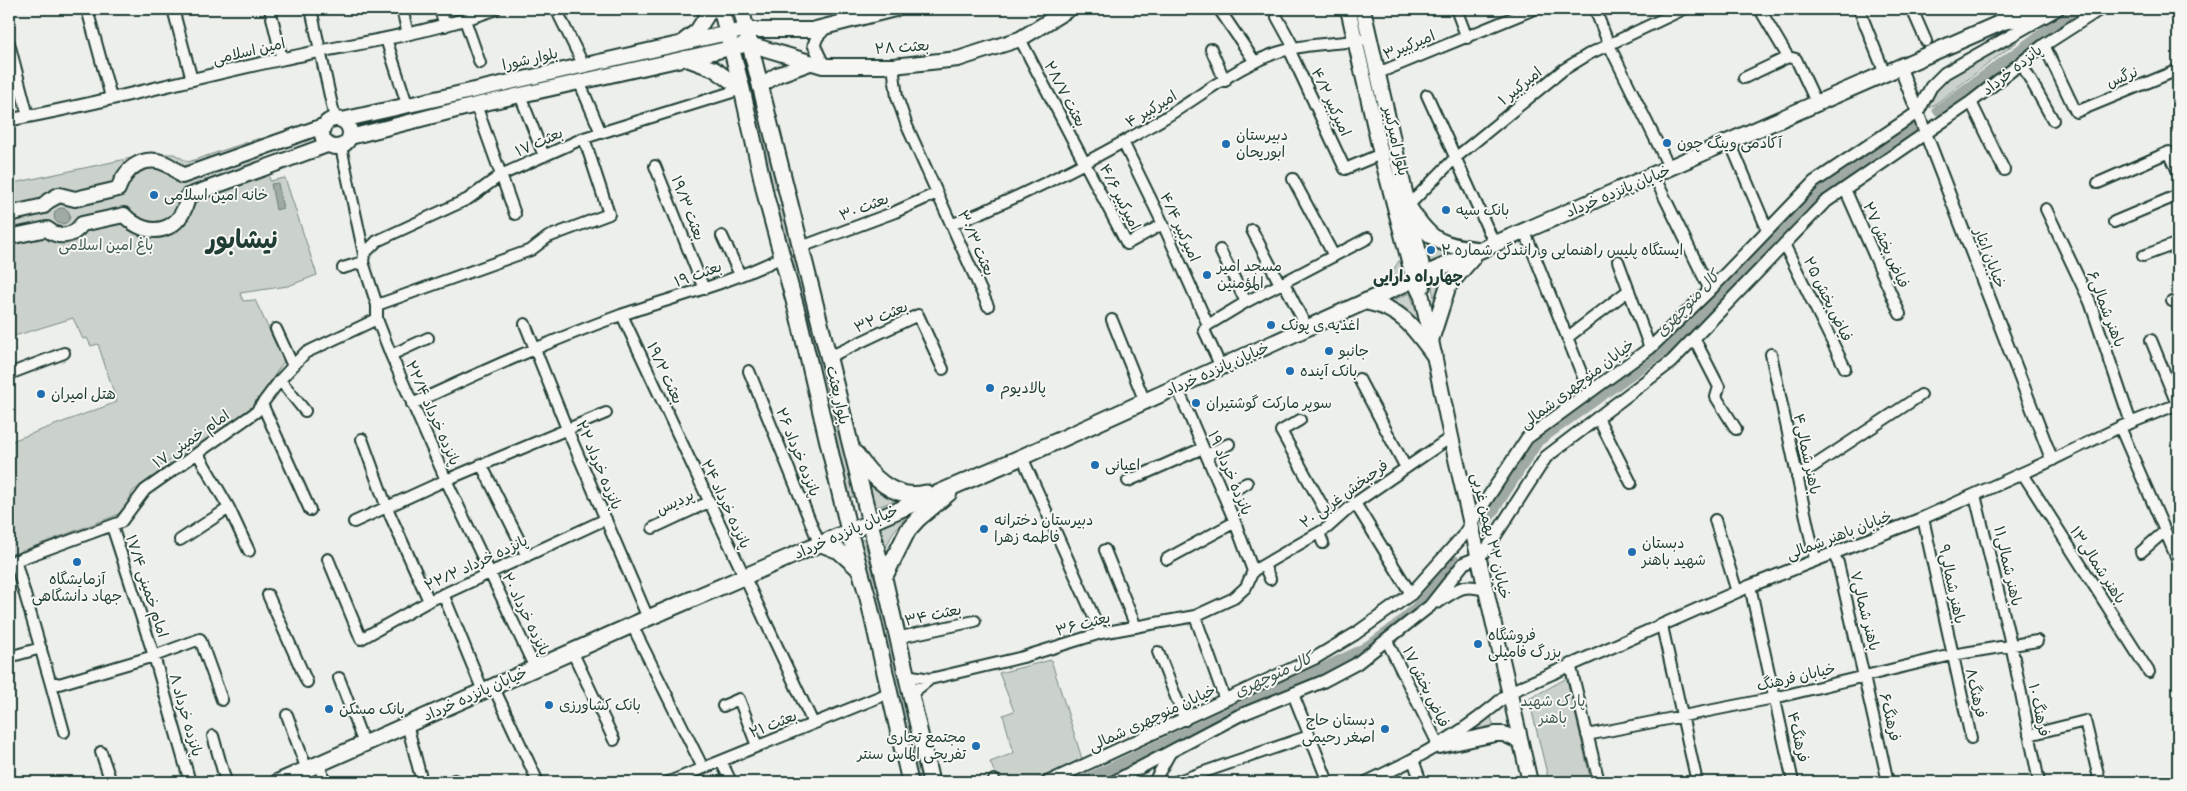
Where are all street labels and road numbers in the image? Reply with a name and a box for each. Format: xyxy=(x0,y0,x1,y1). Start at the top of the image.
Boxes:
street label: امیرکبیر۳ xyxy=(1380,26,1438,64)
street label: امین اسلامی xyxy=(211,34,287,69)
street label: بعثت ۲۸ xyxy=(874,36,930,58)
street label: پانزده خرداد xyxy=(1978,41,2046,100)
street label: بلوار شورا xyxy=(500,44,560,74)
street label: بعثت ۲۸/۷ xyxy=(1040,58,1090,130)
street label: امیرکبیر ۱ xyxy=(1495,63,1545,109)
street label: نرگس xyxy=(2104,63,2140,91)
street label: امیرکبیر ۴/۲ xyxy=(1307,65,1355,139)
street label: امیرکبیر ۴ xyxy=(1122,87,1180,131)
street label: بلوار امیرکبیر xyxy=(1379,103,1413,178)
street label: بعثت ۱۷ xyxy=(512,124,566,160)
street label: امیرکبیر ۴/۶ xyxy=(1096,161,1144,233)
street label: خیابان پانزده خرداد xyxy=(1563,161,1674,222)
street label: بعثت ۱۹/۳ xyxy=(667,173,709,243)
street label: بعثت ۳۰ xyxy=(837,189,891,225)
street label: امیرکبیر ۴/۴ xyxy=(1156,190,1204,264)
street label: فیاض بخش ۲۷ xyxy=(1859,199,1913,291)
street label: بعثت ۳۰/۳ xyxy=(954,207,998,279)
street label: خیابان ایثار xyxy=(1970,225,2010,291)
street label: فیاض بخش ۲۵ xyxy=(1800,254,1856,344)
street label: بعثت ۱۹ xyxy=(672,257,724,291)
street label: باهنر شمالی۶ xyxy=(2082,268,2129,350)
street label: بعثت ۳۲ xyxy=(851,297,911,337)
street label: خیابان منوچهری شمالی xyxy=(1516,335,1638,434)
street label: خیابان پانزده خرداد xyxy=(1162,338,1272,401)
street label: بعثت ۱۹/۲ xyxy=(643,339,687,407)
street label: پانزده خرداد ۲۲/۴ xyxy=(401,358,464,469)
street label: بلوار بعثت xyxy=(823,364,853,426)
street label: پانزده خرداد ۲۶ xyxy=(771,405,824,499)
street label: امام خمینی ۱۷ xyxy=(149,406,234,474)
street label: باهنر شمالی۴ xyxy=(1789,412,1824,496)
street label: پانزده خرداد ۲۲ xyxy=(571,418,626,513)
street label: پانزده خرداد ۱۹ xyxy=(1203,428,1256,518)
street label: فرحبخش غربی ۲۰ xyxy=(1296,456,1392,533)
street label: پانزده خرداد ۲۴ xyxy=(697,457,755,552)
street label: خیابان ۲۲ بهمن غربی xyxy=(1467,471,1514,601)
street label: پردیس xyxy=(653,485,697,519)
street label: خیابان پانزده خرداد xyxy=(791,501,901,564)
street label: خیابان باهنر شمالی xyxy=(1784,507,1895,564)
street label: باهنر شمالی۱۳ xyxy=(2065,523,2130,608)
street label: باهنر شمالی۱۱ xyxy=(1989,524,2026,608)
street label: پانزده خرداد ۲۲/۲ xyxy=(422,531,531,596)
street label: امام خمینی ۱۷/۴ xyxy=(120,532,172,640)
street label: باهنر شمالی۹ xyxy=(1934,543,1969,625)
street label: باهنر شمالی۷ xyxy=(1845,569,1884,653)
street label: پانزده خرداد ۲۰ xyxy=(497,570,554,659)
street label: بعثت ۳۴ xyxy=(903,600,963,630)
street label: بعثت ۳۶ xyxy=(1054,608,1112,640)
street label: فیاض بخش ۱۷ xyxy=(1399,644,1453,730)
street label: خیابان فرهنگ xyxy=(1755,659,1837,695)
street label: خیابان پانزده خرداد xyxy=(420,663,530,726)
street label: فرهنگ۸ xyxy=(1962,666,1990,720)
street label: پانزده خرداد ۸ xyxy=(165,671,206,759)
street label: خیابان منوچهری شمالی xyxy=(1086,681,1219,756)
street label: فرهنگ ۱۰ xyxy=(2025,682,2053,738)
street label: فرهنگ۶ xyxy=(1876,691,1904,743)
street label: بعثت ۲۱ xyxy=(746,706,800,742)
street label: فرهنگ۴ xyxy=(1783,710,1813,764)

